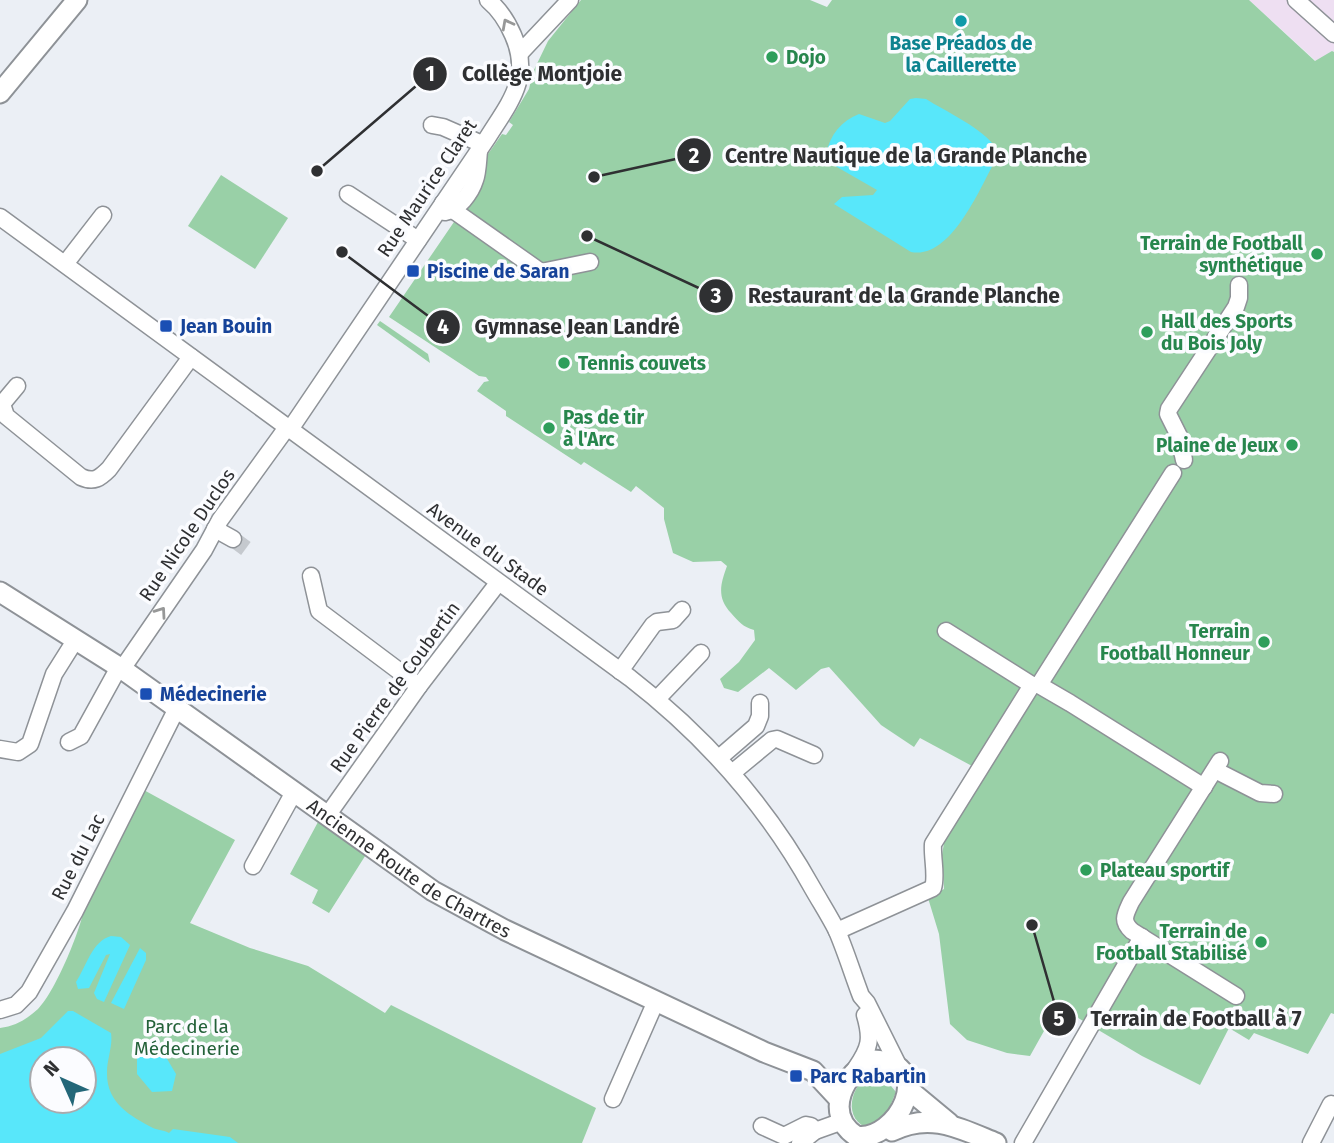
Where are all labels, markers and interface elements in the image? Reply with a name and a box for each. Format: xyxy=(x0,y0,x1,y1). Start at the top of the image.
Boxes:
marker: Base Préados de la Caillerette xyxy=(953,13,969,29)
one-way arrow xyxy=(502,19,516,31)
place label: Base Préados de la Caillerette xyxy=(890,32,1032,77)
place label: Dojo xyxy=(786,46,826,69)
marker: Dojo xyxy=(764,49,780,65)
callout: Collège Montjoie xyxy=(413,53,636,95)
text: 1 xyxy=(425,61,435,87)
text: Collège Montjoie xyxy=(462,61,623,87)
street label: Rue Maurice Claret xyxy=(372,115,482,261)
callout: Centre Nautique de la Grande Planche xyxy=(676,134,1102,176)
text: 2 xyxy=(689,143,700,169)
text: Centre Nautique de la Grande Planche xyxy=(725,143,1088,169)
place label: Terrain de Football synthétique xyxy=(1140,232,1303,277)
marker: Terrain de Football synthétique xyxy=(1309,246,1325,262)
place label: Piscine de Saran xyxy=(427,260,569,283)
marker: Piscine de Saran xyxy=(405,263,421,279)
callout: Restaurant de la Grande Planche xyxy=(699,275,1074,317)
text: 3 xyxy=(710,283,722,309)
text: Restaurant de la Grande Planche xyxy=(748,283,1060,309)
callout: Gymnase Jean Landré xyxy=(425,306,693,348)
place label: Hall des Sports du Bois Joly xyxy=(1161,310,1293,355)
text: 4 xyxy=(437,314,449,340)
text: Gymnase Jean Landré xyxy=(474,314,680,340)
place label: Jean Bouin xyxy=(179,315,272,338)
marker: Jean Bouin xyxy=(158,318,174,334)
marker: Hall des Sports du Bois Joly xyxy=(1139,324,1155,340)
place label: Tennis couvets xyxy=(578,352,706,375)
marker: Tennis couvets xyxy=(556,355,572,371)
place label: Pas de tir à l'Arc xyxy=(563,406,644,451)
marker: Pas de tir à l'Arc xyxy=(541,420,557,436)
place label: Plaine de Jeux xyxy=(1156,434,1278,457)
marker: Plaine de Jeux xyxy=(1284,437,1300,453)
street label: Rue Nicole Duclos xyxy=(134,464,240,606)
street label: Avenue du Stade xyxy=(423,497,553,601)
street label: Rue Pierre de Coubertin xyxy=(325,597,465,777)
one-way arrow xyxy=(153,607,165,620)
place label: Terrain Football Honneur xyxy=(1100,620,1250,665)
marker: Terrain Football Honneur xyxy=(1256,634,1272,650)
place label: Médecinerie xyxy=(160,683,267,706)
marker: Médecinerie xyxy=(138,686,154,702)
street label: Ancienne Route de Chartres xyxy=(303,793,515,943)
street label: Rue du Lac xyxy=(46,810,110,904)
place label: Plateau sportif xyxy=(1100,859,1231,882)
marker: Plateau sportif xyxy=(1078,862,1094,878)
place label: Terrain de Football Stabilisé xyxy=(1096,920,1247,965)
marker: Terrain de Football Stabilisé xyxy=(1253,934,1269,950)
callout: Terrain de Football à 7 xyxy=(1041,998,1315,1040)
text: 5 xyxy=(1053,1006,1065,1032)
text: Terrain de Football à 7 xyxy=(1090,1006,1302,1032)
park label: Parc de la Médecinerie xyxy=(134,1015,240,1060)
north arrow xyxy=(28,1045,98,1115)
text: N xyxy=(39,1056,64,1081)
place label: Parc Rabartin xyxy=(810,1065,926,1088)
marker: Parc Rabartin xyxy=(788,1068,804,1084)

